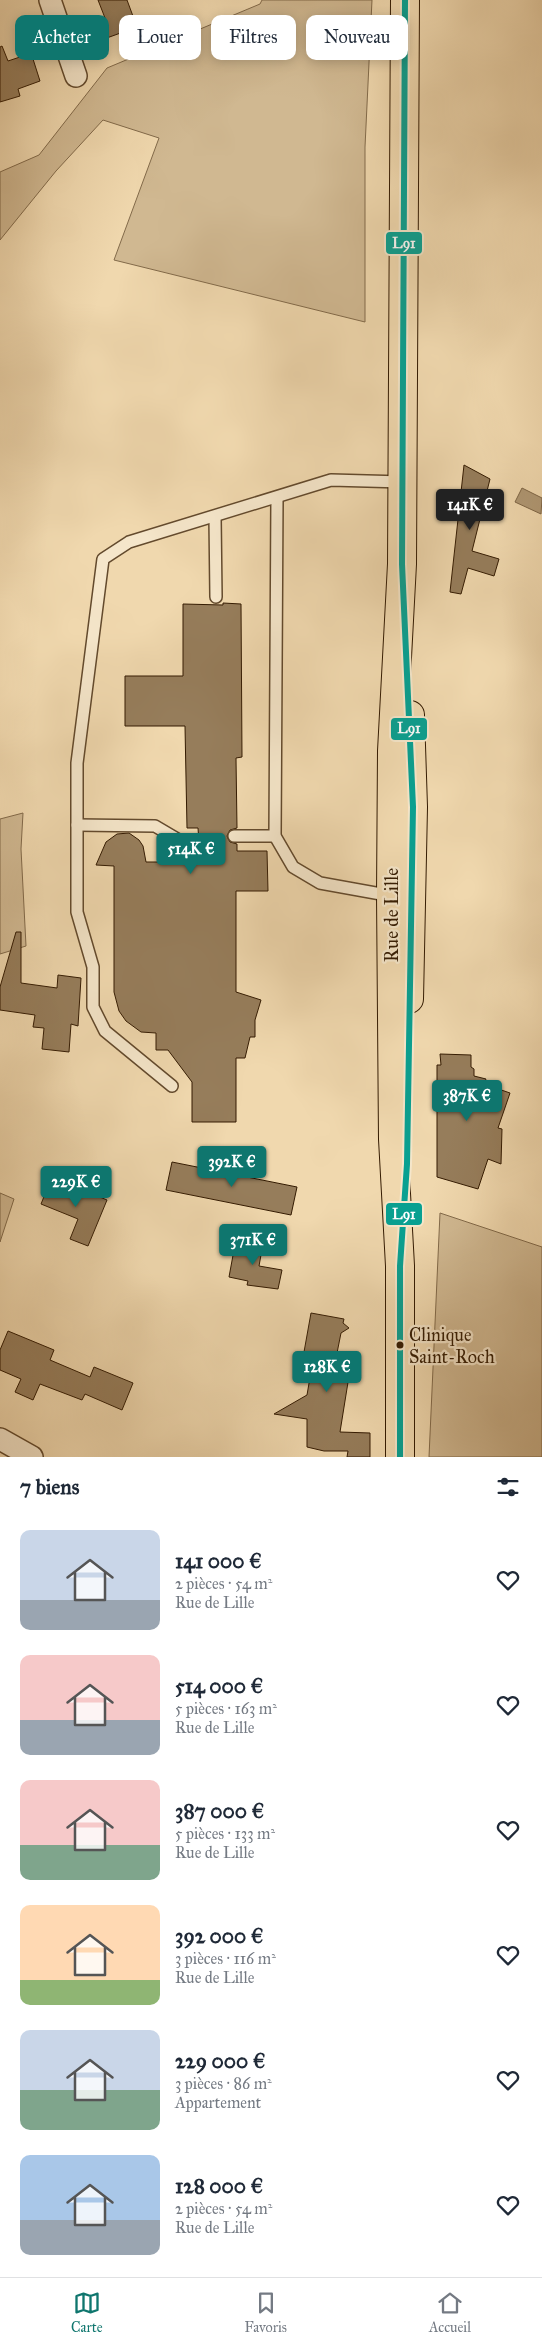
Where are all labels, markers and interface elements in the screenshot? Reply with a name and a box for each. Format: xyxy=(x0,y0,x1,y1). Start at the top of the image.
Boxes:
chip: Acheter xyxy=(15,15,109,60)
chip: Louer xyxy=(119,15,201,60)
chip: Filtres xyxy=(211,15,296,60)
chip: Nouveau xyxy=(306,15,408,60)
line badge: L91 xyxy=(385,231,423,255)
text: L91 xyxy=(392,235,416,253)
pin: 141K € xyxy=(429,488,511,531)
text: 141K € xyxy=(447,495,493,514)
line badge: L91 xyxy=(390,717,428,741)
text: L91 xyxy=(397,720,421,738)
pin: 514K € xyxy=(150,832,232,875)
text: 514K € xyxy=(167,839,215,858)
street label: Rue de Lille xyxy=(380,868,403,962)
pin: 387K € xyxy=(426,1080,508,1122)
text: 387K € xyxy=(443,1086,491,1105)
pin: 392K € xyxy=(191,1146,273,1188)
text: 392K € xyxy=(208,1152,256,1171)
pin: 229K € xyxy=(35,1166,117,1208)
text: 229K € xyxy=(52,1172,100,1191)
line badge: L91 xyxy=(385,1202,423,1226)
text: L91 xyxy=(392,1206,416,1224)
pin: 371K € xyxy=(212,1224,294,1266)
text: 371K € xyxy=(230,1230,276,1249)
place label: Clinique Saint-Roch xyxy=(409,1324,495,1368)
marker: Clinique Saint-Roch xyxy=(395,1340,405,1350)
pin: 128K € xyxy=(286,1350,368,1393)
text: 128K € xyxy=(303,1357,351,1376)
icon: filters xyxy=(494,1473,522,1501)
text: 7 biens xyxy=(20,1474,79,1500)
text: 141 000 € xyxy=(175,1548,262,1574)
icon: home xyxy=(60,1550,120,1610)
icon: heart xyxy=(494,1566,522,1594)
text: 2 pièces · 54 m² xyxy=(175,1574,272,1593)
text: Rue de Lille xyxy=(175,1593,254,1612)
text: 514 000 € xyxy=(175,1673,263,1699)
icon: home xyxy=(60,1675,120,1735)
icon: heart xyxy=(494,1691,522,1719)
text: 5 pièces · 163 m² xyxy=(175,1699,277,1718)
text: Rue de Lille xyxy=(175,1718,254,1737)
text: 387 000 € xyxy=(175,1798,264,1824)
icon: home xyxy=(60,1800,120,1860)
icon: heart xyxy=(494,1816,522,1844)
text: 5 pièces · 133 m² xyxy=(175,1824,275,1843)
text: Rue de Lille xyxy=(175,1843,254,1862)
text: 392 000 € xyxy=(175,1923,263,1949)
icon: home xyxy=(60,1925,120,1985)
icon: heart xyxy=(494,1941,522,1969)
text: 3 pièces · 116 m² xyxy=(175,1949,276,1968)
text: Rue de Lille xyxy=(175,1968,254,1987)
text: 229 000 € xyxy=(175,2048,265,2074)
icon: home xyxy=(60,2050,120,2110)
icon: heart xyxy=(494,2066,522,2094)
text: 3 pièces · 86 m² xyxy=(175,2074,272,2093)
text: Appartement xyxy=(175,2093,261,2112)
text: 128 000 € xyxy=(175,2173,263,2199)
icon: home xyxy=(60,2175,120,2235)
icon: heart xyxy=(494,2191,522,2219)
text: 2 pièces · 54 m² xyxy=(175,2199,272,2218)
text: Rue de Lille xyxy=(175,2218,254,2237)
tab: Carte xyxy=(71,2289,102,2336)
tab: Favoris xyxy=(244,2289,287,2336)
tab: Accueil xyxy=(429,2289,471,2336)

